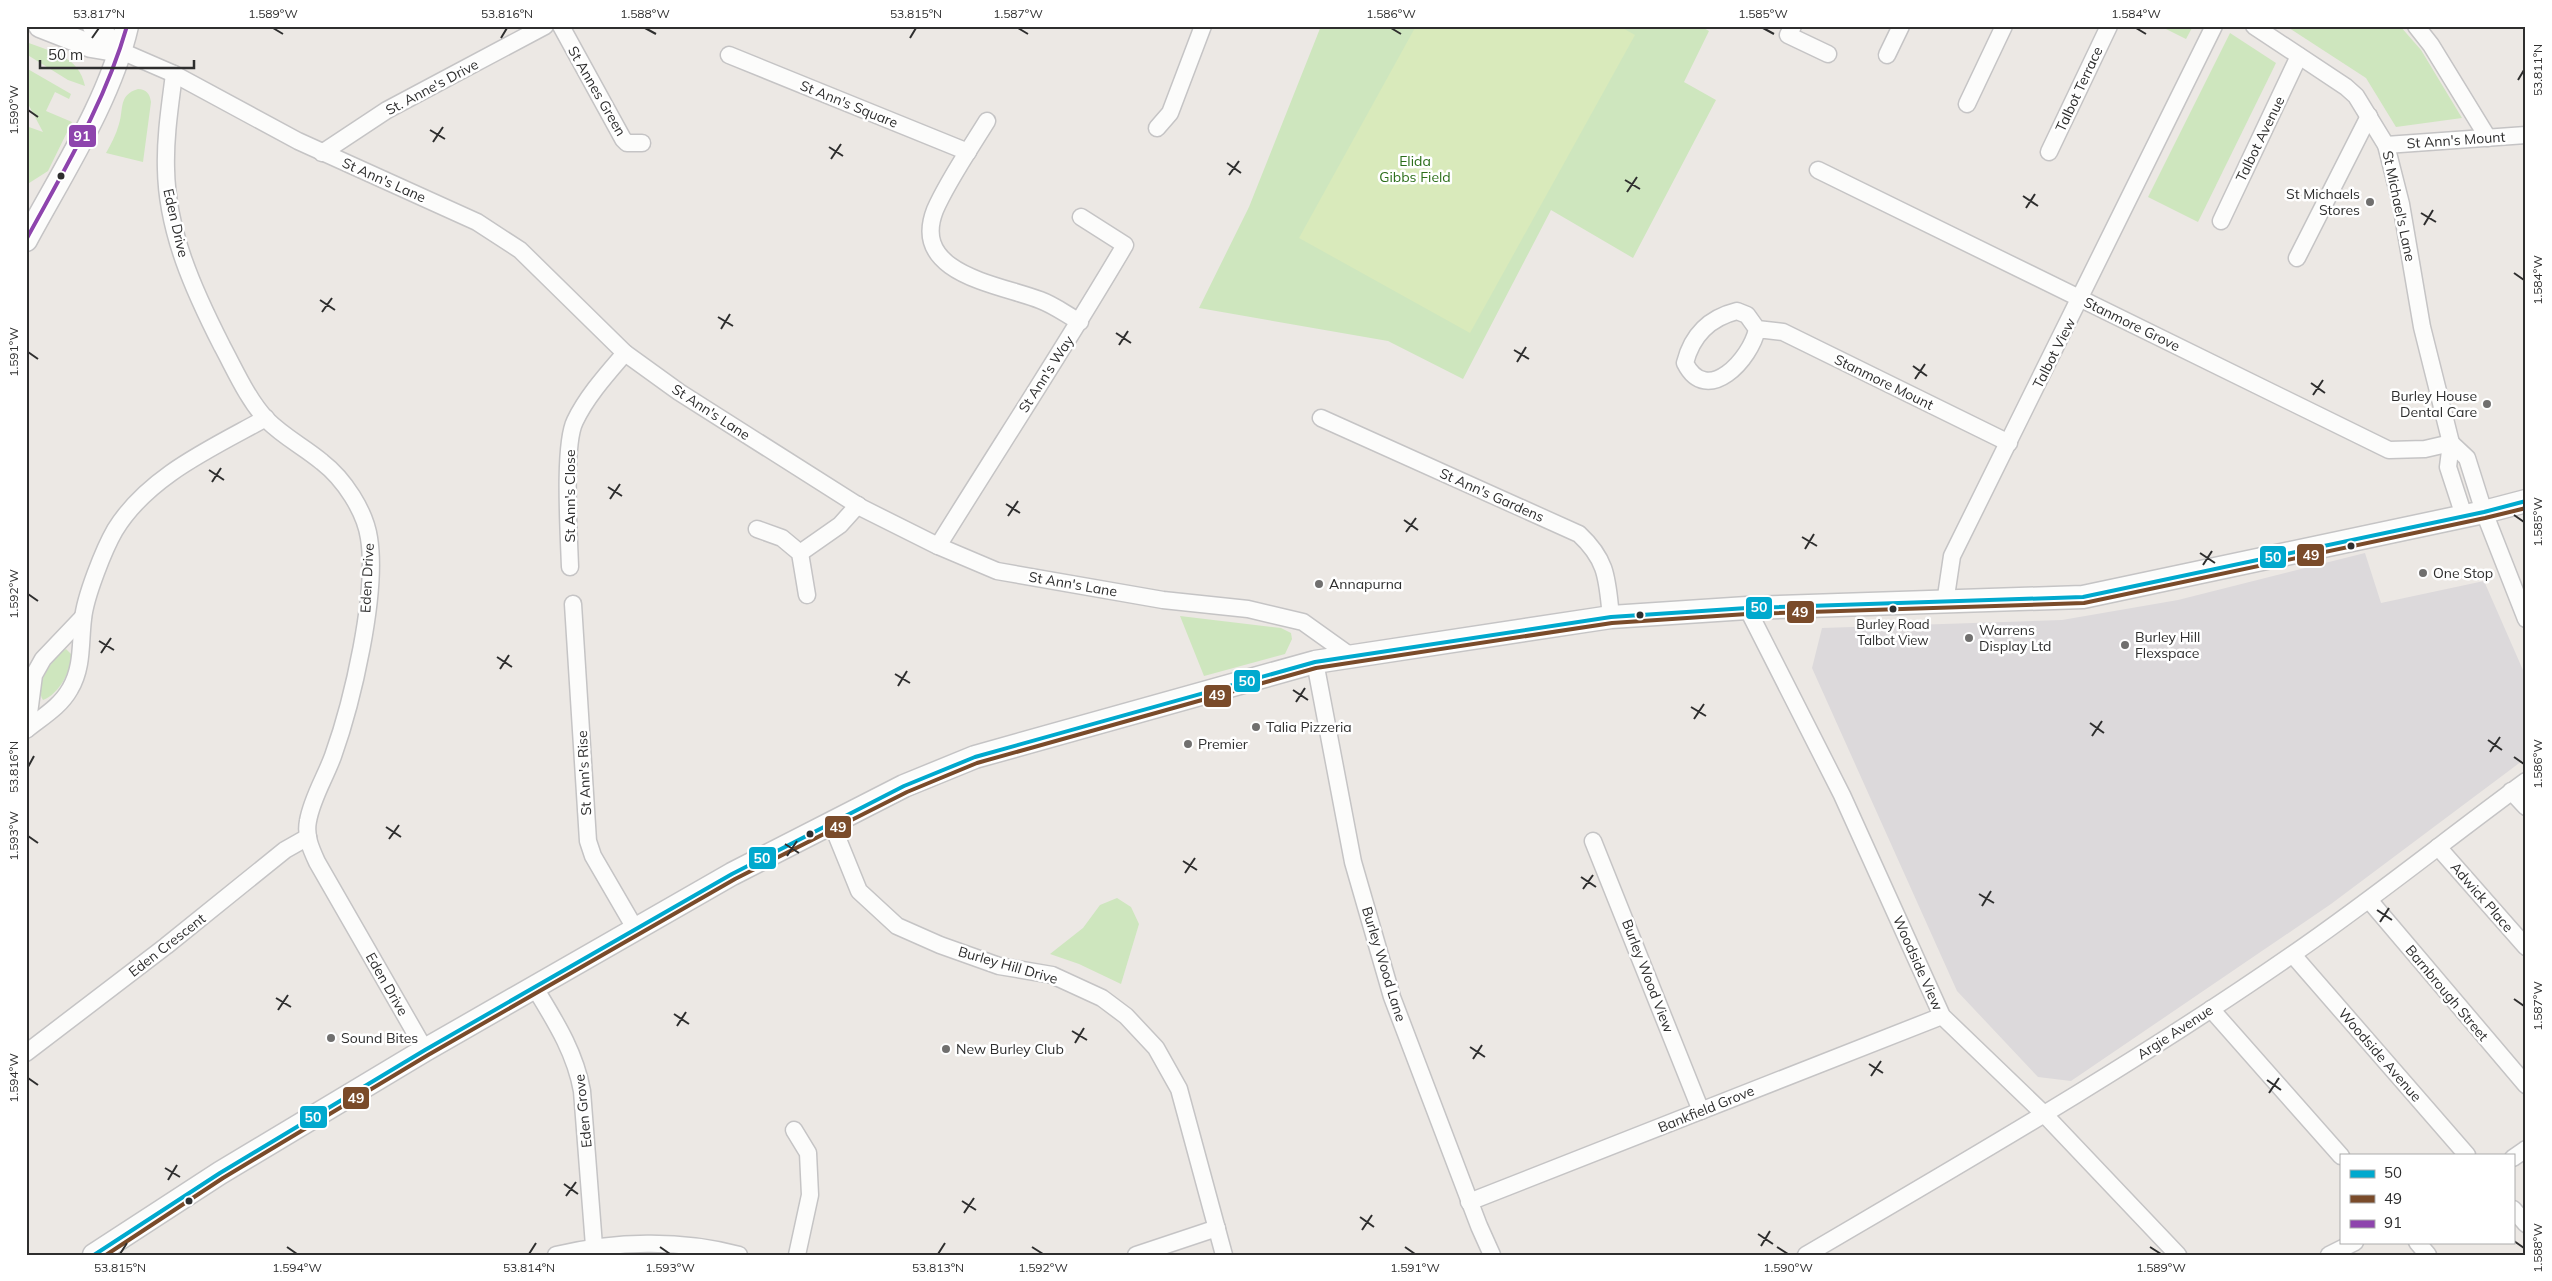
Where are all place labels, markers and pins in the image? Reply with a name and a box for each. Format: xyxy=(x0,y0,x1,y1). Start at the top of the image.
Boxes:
unlabelled marker xyxy=(56,171,66,181)
place label: St Michaels Stores xyxy=(2286,185,2360,219)
marker: St Michaels Stores xyxy=(2364,196,2376,208)
place label: Burley House Dental Care xyxy=(2391,387,2477,421)
marker: Burley House Dental Care xyxy=(2481,398,2493,410)
unlabelled marker xyxy=(2346,541,2356,551)
place label: One Stop xyxy=(2433,564,2493,582)
marker: One Stop xyxy=(2417,567,2429,579)
place label: Annapurna xyxy=(1329,575,1402,593)
marker: Annapurna xyxy=(1313,578,1325,590)
marker: Burley Road Talbot View xyxy=(1888,604,1898,614)
unlabelled marker xyxy=(1635,610,1645,620)
place label: Burley Road Talbot View xyxy=(1856,616,1930,648)
place label: Warrens Display Ltd xyxy=(1979,621,2051,655)
place label: Burley Hill Flexspace xyxy=(2135,628,2200,662)
marker: Warrens Display Ltd xyxy=(1963,632,1975,644)
marker: Burley Hill Flexspace xyxy=(2119,639,2131,651)
place label: Talia Pizzeria xyxy=(1266,718,1352,736)
marker: Talia Pizzeria xyxy=(1250,721,1262,733)
place label: Premier xyxy=(1198,735,1249,753)
marker: Premier xyxy=(1182,738,1194,750)
unlabelled marker xyxy=(805,829,815,839)
place label: Sound Bites xyxy=(341,1029,418,1047)
marker: Sound Bites xyxy=(325,1032,337,1044)
place label: New Burley Club xyxy=(956,1040,1064,1058)
marker: New Burley Club xyxy=(940,1043,952,1055)
unlabelled marker xyxy=(184,1196,194,1206)

